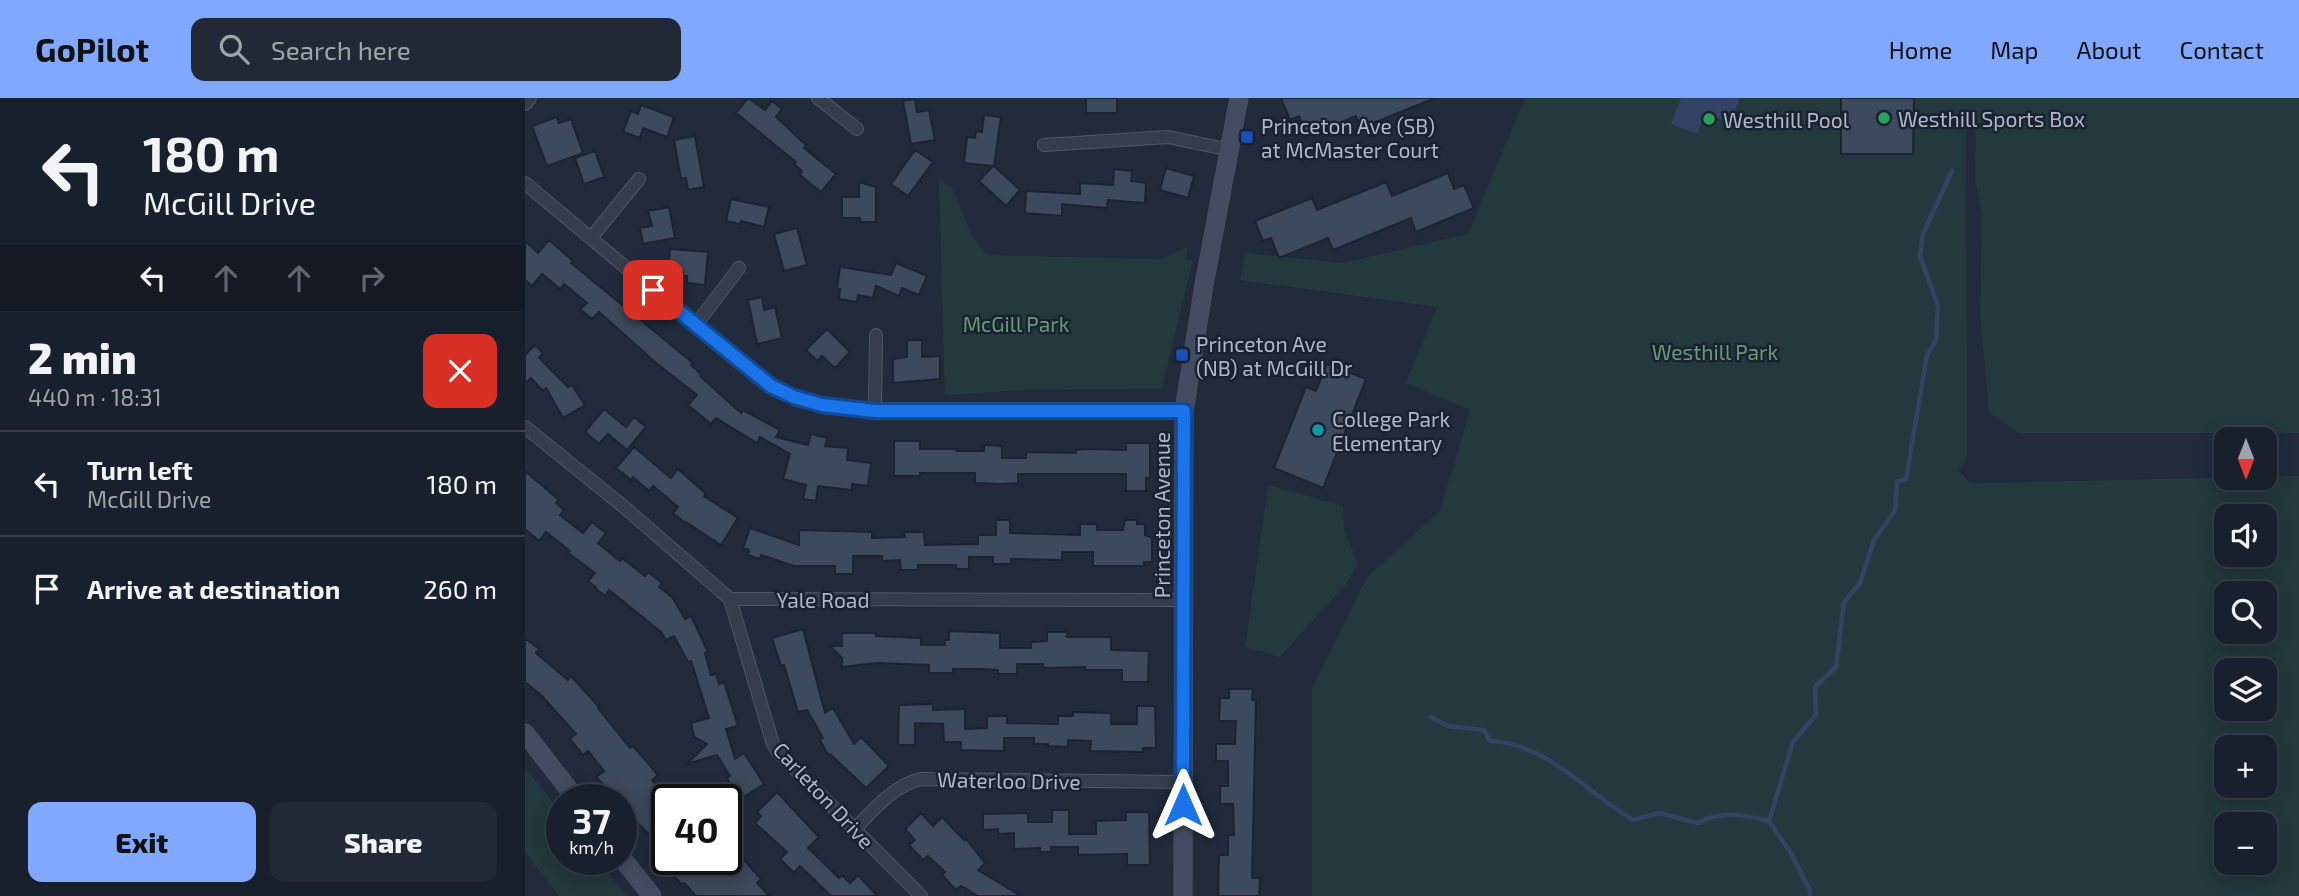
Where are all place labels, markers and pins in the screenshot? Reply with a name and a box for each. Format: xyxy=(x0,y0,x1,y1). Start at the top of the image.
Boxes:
place label: Westhill Sports Box xyxy=(1898,106,2085,131)
place label: Westhill Pool xyxy=(1723,107,1850,132)
marker: Westhill Sports Box xyxy=(1876,110,1892,126)
marker: Westhill Pool xyxy=(1701,111,1717,127)
place label: Princeton Ave (SB) at McMaster Court xyxy=(1261,113,1439,162)
marker: Princeton Ave (SB) at McMaster Court xyxy=(1239,129,1255,145)
pin xyxy=(623,260,683,320)
place label: Princeton Ave (NB) at McGill Dr xyxy=(1196,331,1353,380)
marker: Princeton Ave (NB) at McGill Dr xyxy=(1174,347,1190,363)
place label: College Park Elementary xyxy=(1332,406,1450,455)
marker: College Park Elementary xyxy=(1310,422,1326,438)

